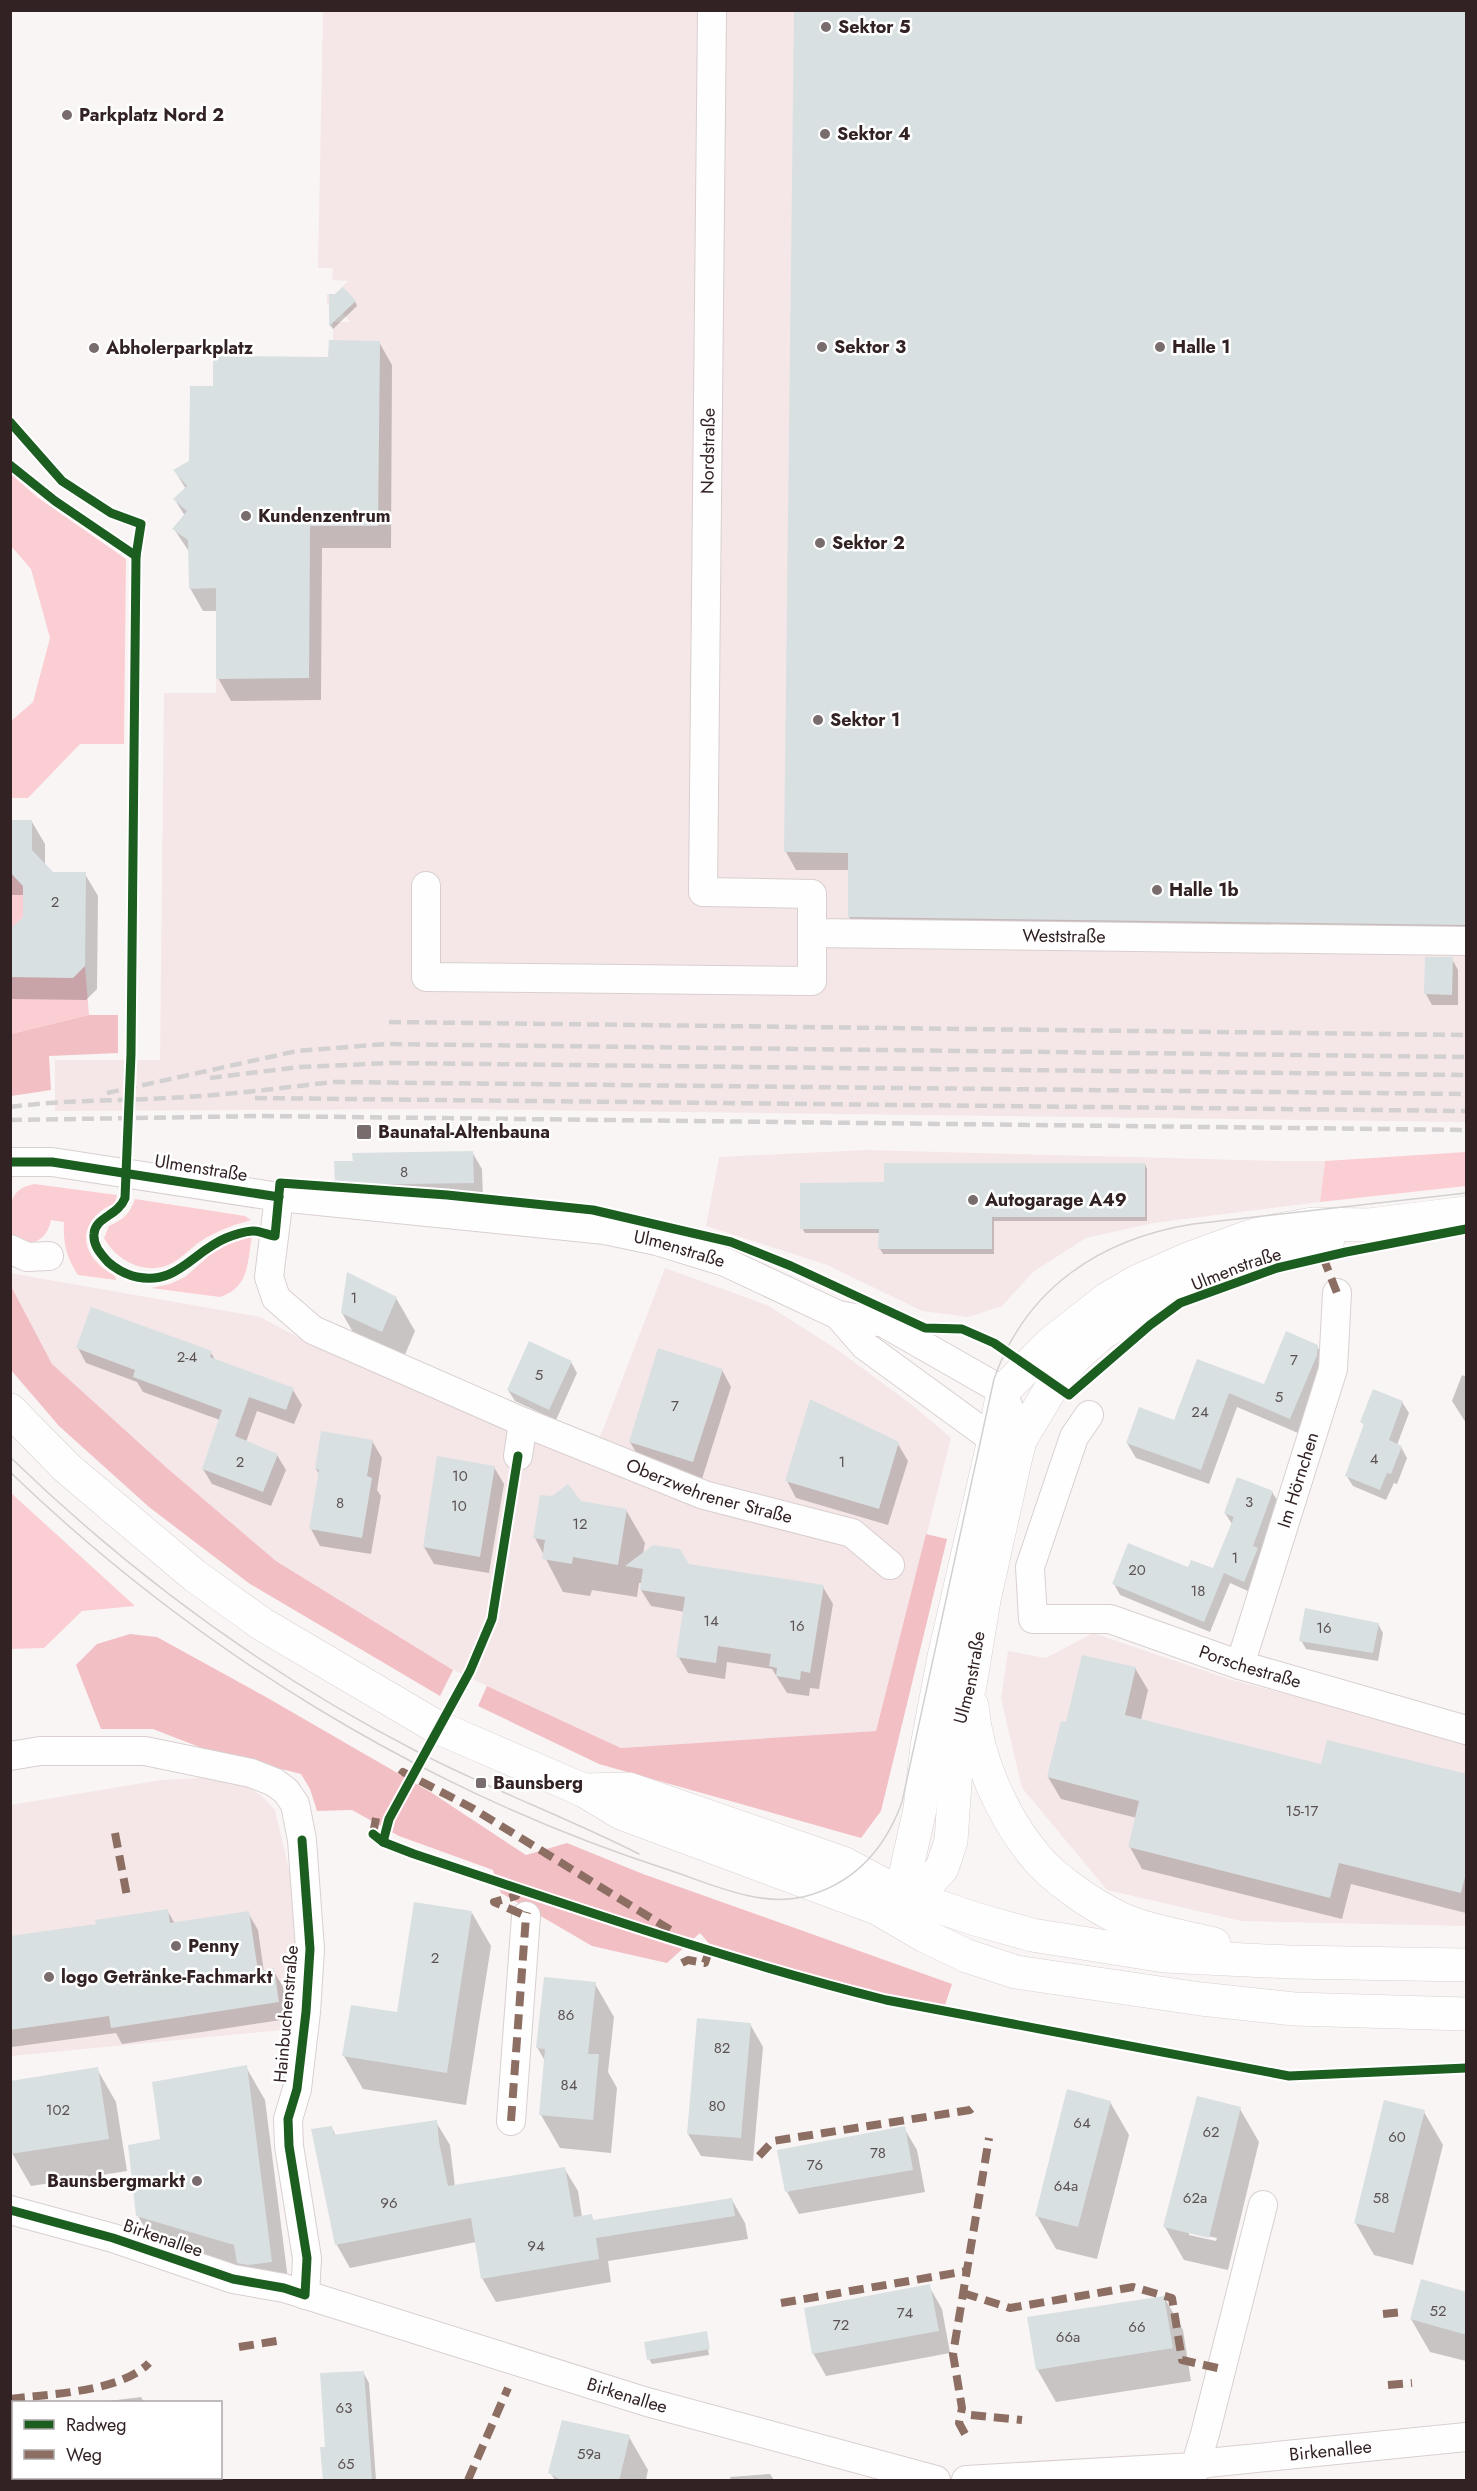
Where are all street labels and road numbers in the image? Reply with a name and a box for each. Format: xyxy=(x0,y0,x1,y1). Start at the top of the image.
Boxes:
street label: Nordstraße xyxy=(694,408,722,494)
street label: Weststraße xyxy=(1022,923,1106,950)
street label: Ulmenstraße xyxy=(153,1148,249,1188)
street label: Ulmenstraße xyxy=(631,1223,728,1274)
street label: Ulmenstraße xyxy=(1187,1241,1284,1298)
street label: Im Hörnchen xyxy=(1271,1429,1325,1531)
street label: Oberzwehrener Straße xyxy=(622,1452,795,1530)
street label: Ulmenstraße xyxy=(947,1629,992,1727)
street label: Porschestraße xyxy=(1195,1638,1304,1695)
street label: Hainbuchenstraße xyxy=(267,1944,305,2084)
street label: Birkenallee xyxy=(120,2212,206,2264)
street label: Birkenallee xyxy=(584,2371,670,2420)
street label: Birkenallee xyxy=(1288,2434,1373,2468)

